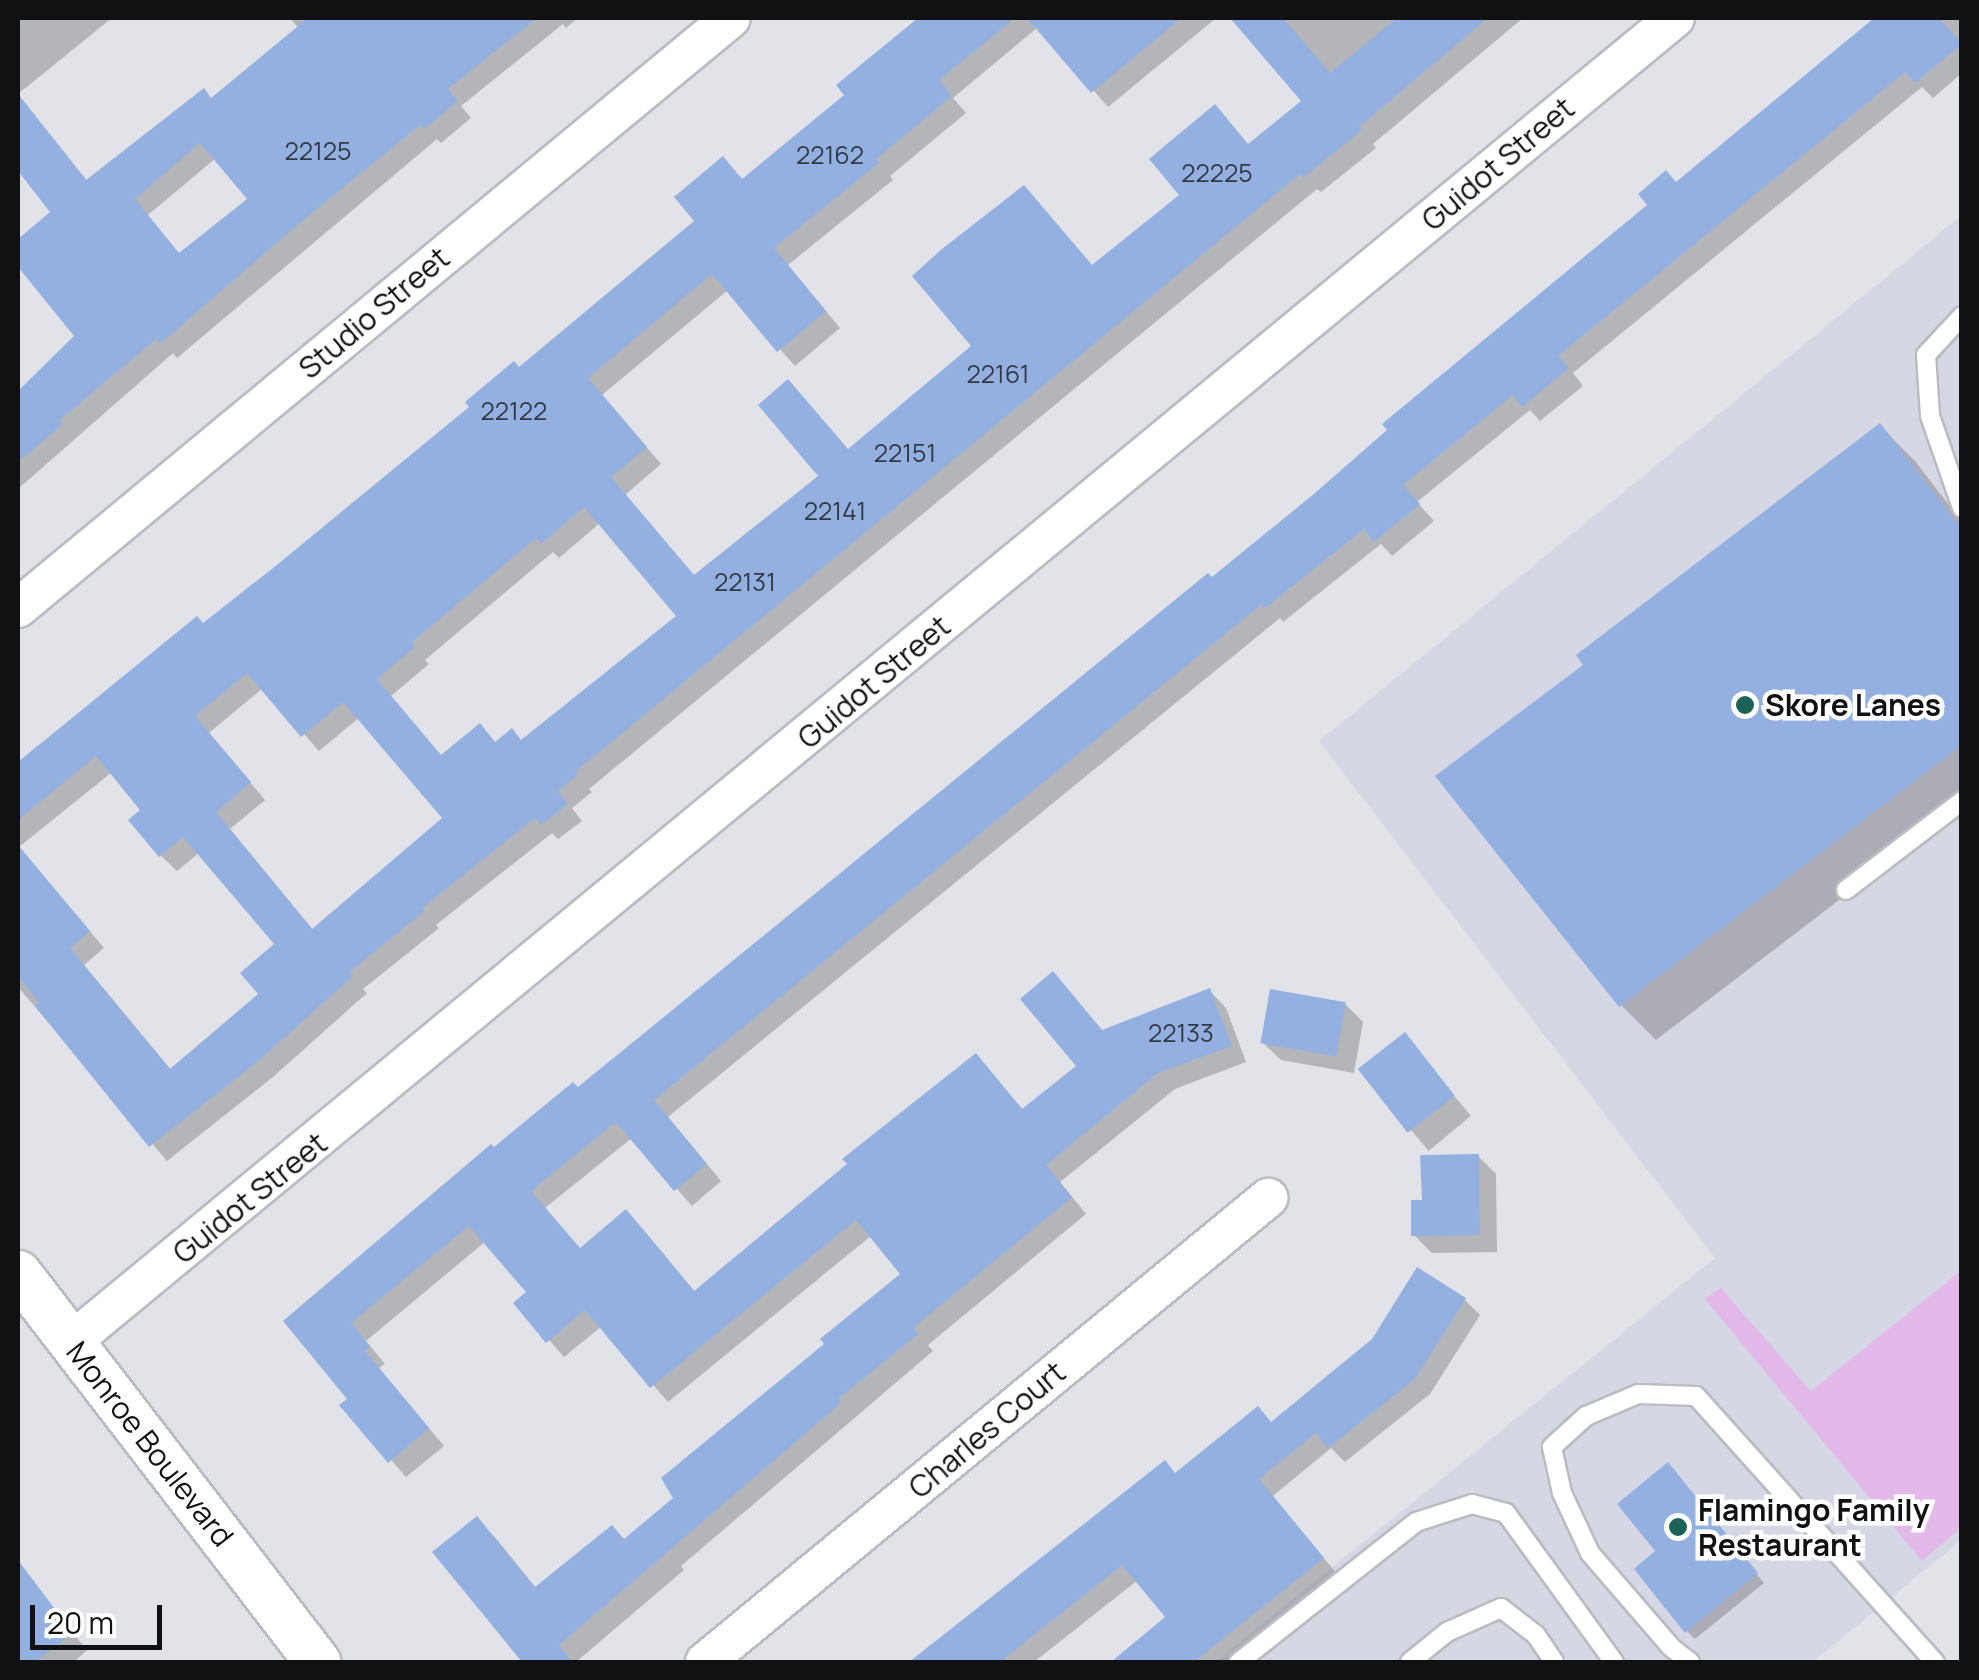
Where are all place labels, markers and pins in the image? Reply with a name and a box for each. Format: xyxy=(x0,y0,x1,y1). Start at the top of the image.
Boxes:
place label: Skore Lanes xyxy=(1765,687,1941,723)
marker: Skore Lanes xyxy=(1734,694,1756,716)
place label: Flamingo Family Restaurant xyxy=(1698,1492,1930,1562)
marker: Flamingo Family Restaurant xyxy=(1667,1516,1689,1538)

